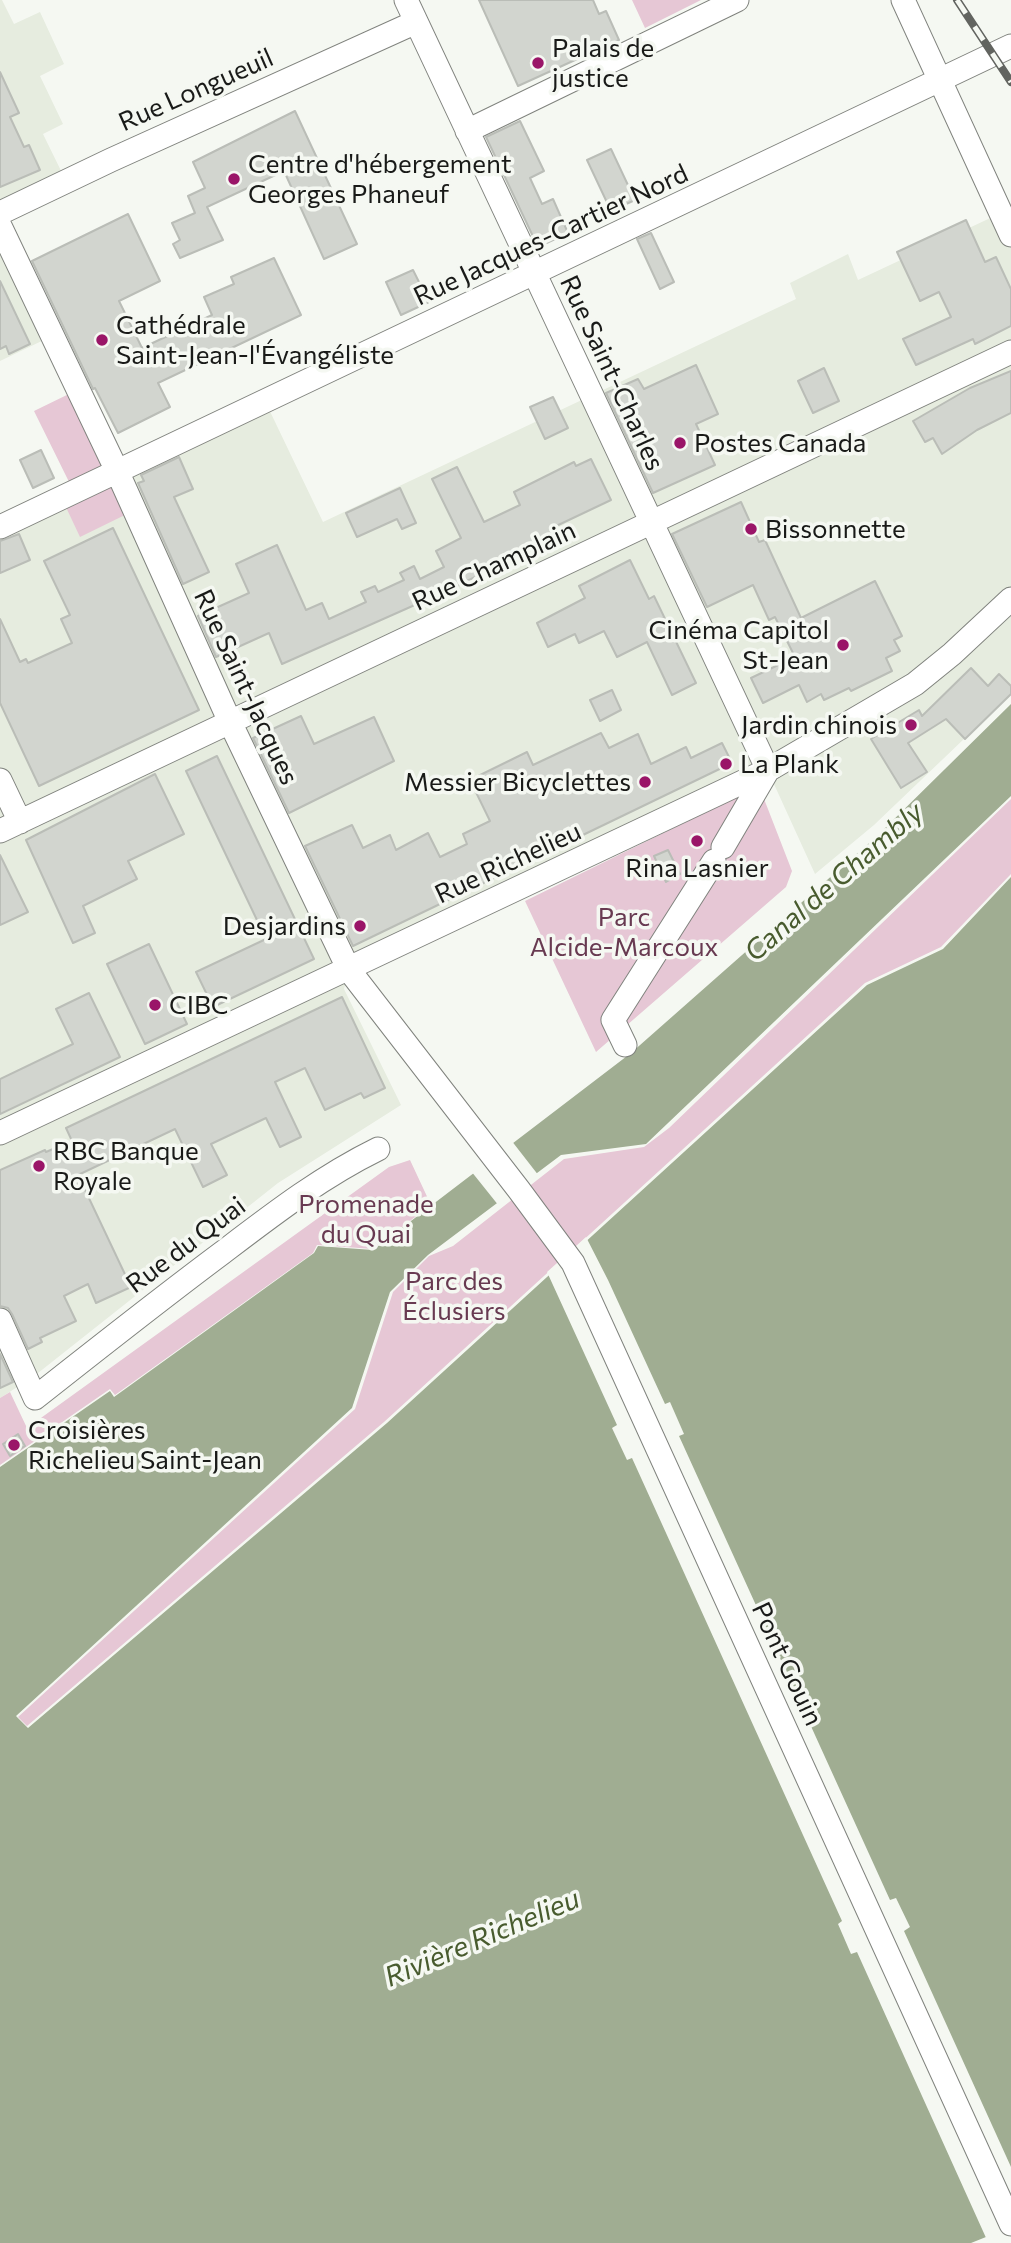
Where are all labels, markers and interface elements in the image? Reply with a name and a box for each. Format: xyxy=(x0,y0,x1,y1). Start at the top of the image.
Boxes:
place label: Palais de justice xyxy=(552,32,654,94)
street label: Rue Longueuil xyxy=(114,42,278,138)
marker: Palais de justice xyxy=(530,55,546,71)
place label: Centre d'hébergement Georges Phaneuf xyxy=(248,148,512,210)
street label: Rue Jacques-Cartier Nord xyxy=(409,158,693,312)
marker: Centre d'hébergement Georges Phaneuf xyxy=(226,171,242,187)
street label: Rue Saint-Charles xyxy=(553,271,671,475)
place label: Cathédrale Saint-Jean-l'Évangéliste xyxy=(116,309,394,370)
marker: Cathédrale Saint-Jean-l'Évangéliste xyxy=(94,332,110,348)
place label: Postes Canada xyxy=(694,427,866,459)
marker: Postes Canada xyxy=(672,435,688,451)
place label: Bissonnette xyxy=(765,513,906,545)
street label: Rue Champlain xyxy=(407,515,581,617)
marker: Bissonnette xyxy=(743,521,759,537)
street label: Rue Saint-Jacques xyxy=(187,584,305,790)
place label: Cinéma Capitol St-Jean xyxy=(649,614,829,676)
marker: Cinéma Capitol St-Jean xyxy=(835,637,851,653)
place label: Jardin chinois xyxy=(741,709,897,741)
marker: Jardin chinois xyxy=(903,717,919,733)
place label: La Plank xyxy=(740,748,839,780)
marker: La Plank xyxy=(718,756,734,772)
place label: Messier Bicyclettes xyxy=(404,766,631,798)
marker: Messier Bicyclettes xyxy=(637,774,653,790)
water label: Canal de Chambly xyxy=(738,795,930,969)
street label: Rue Richelieu xyxy=(430,816,586,910)
marker: Rina Lasnier xyxy=(689,833,705,849)
place label: Rina Lasnier xyxy=(625,852,769,884)
park label: Parc Alcide-Marcoux xyxy=(530,901,718,962)
place label: Desjardins xyxy=(223,910,346,942)
marker: Desjardins xyxy=(352,918,368,934)
place label: CIBC xyxy=(169,989,229,1021)
marker: CIBC xyxy=(147,997,163,1013)
place label: RBC Banque Royale xyxy=(53,1135,199,1196)
marker: RBC Banque Royale xyxy=(31,1158,47,1174)
park label: Promenade du Quai xyxy=(298,1188,434,1250)
street label: Rue du Quai xyxy=(120,1190,252,1300)
park label: Parc des Éclusiers xyxy=(402,1265,506,1326)
place label: Croisières Richelieu Saint-Jean xyxy=(28,1414,262,1476)
marker: Croisières Richelieu Saint-Jean xyxy=(6,1437,22,1453)
street label: Pont Gouin xyxy=(745,1597,829,1731)
water label: Rivière Richelieu xyxy=(379,1882,585,1994)

